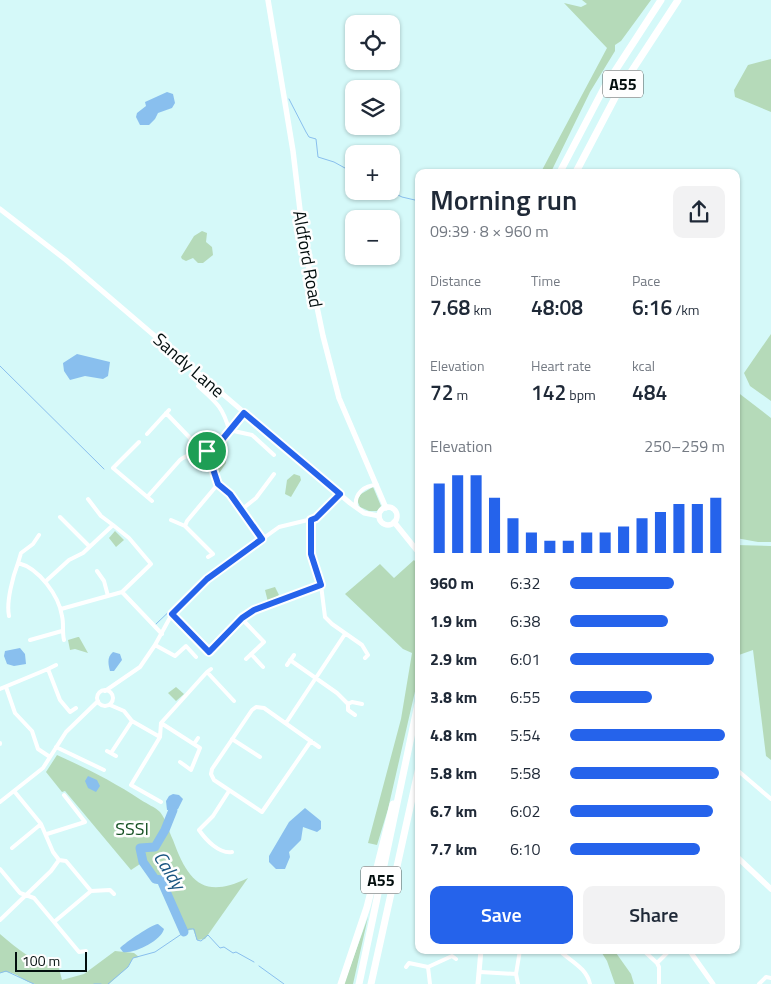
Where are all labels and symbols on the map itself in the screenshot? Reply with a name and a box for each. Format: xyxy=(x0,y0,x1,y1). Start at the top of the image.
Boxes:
road number: A55 xyxy=(603,70,643,98)
street label: Aldford Road xyxy=(286,208,330,310)
street label: Sandy Lane xyxy=(147,326,231,404)
pin xyxy=(186,430,228,472)
park label: SSSI xyxy=(115,815,149,842)
water label: Caldy xyxy=(147,845,194,897)
road number: A55 xyxy=(361,866,401,894)
scale bar xyxy=(15,949,88,972)

